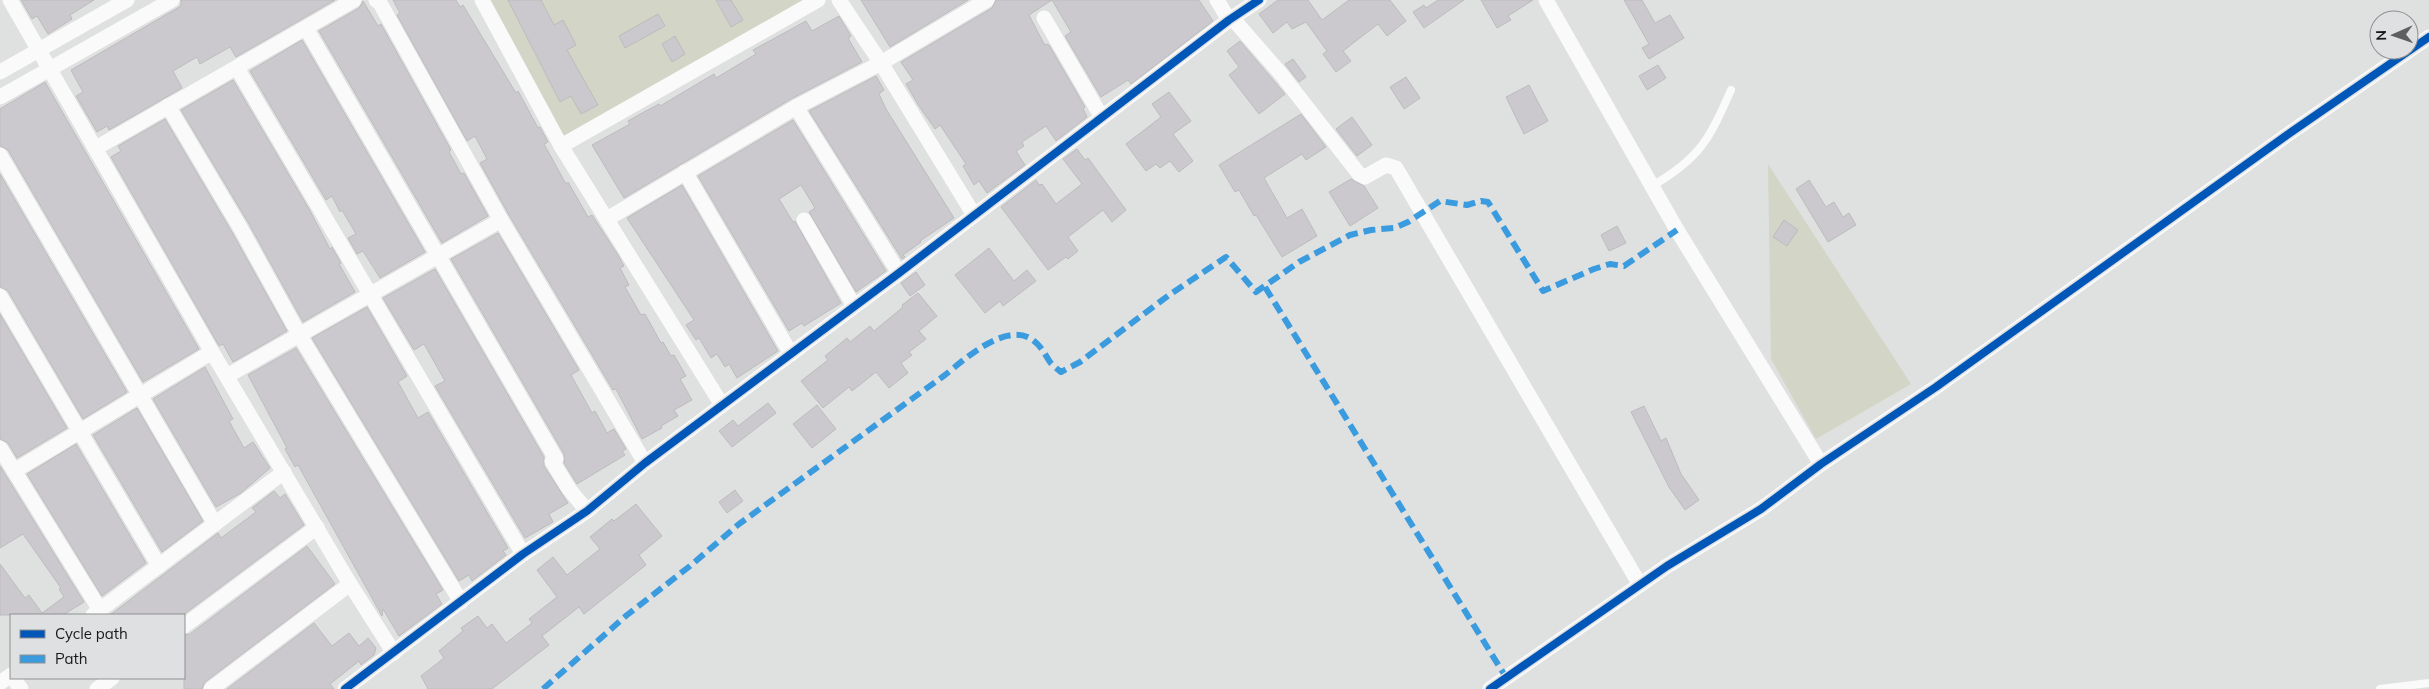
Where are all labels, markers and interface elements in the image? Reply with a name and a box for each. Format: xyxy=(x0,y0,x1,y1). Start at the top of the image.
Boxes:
north arrow xyxy=(2369,10,2419,60)
text: N xyxy=(2372,30,2390,41)
legend xyxy=(10,614,185,679)
text: Cycle path xyxy=(55,624,128,643)
text: Path xyxy=(55,649,87,668)

